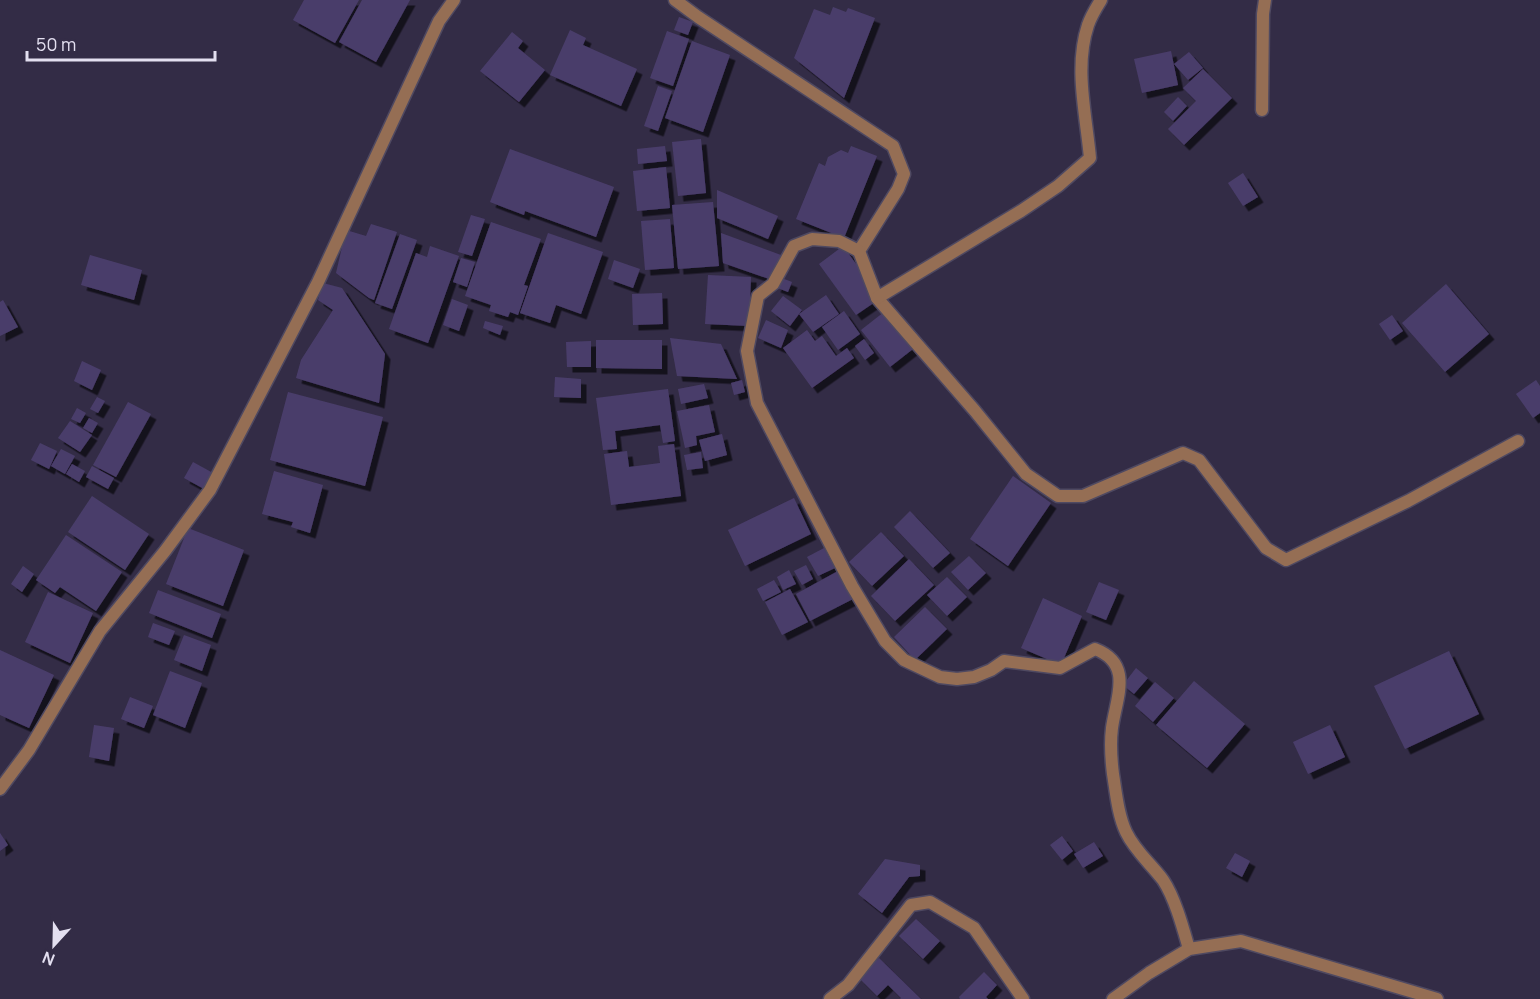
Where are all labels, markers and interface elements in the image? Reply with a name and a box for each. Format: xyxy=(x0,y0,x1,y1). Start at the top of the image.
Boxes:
scale bar xyxy=(27,24,214,62)
text: 50 m xyxy=(36,32,76,56)
north arrow xyxy=(24,915,84,975)
text: N xyxy=(39,947,58,971)

